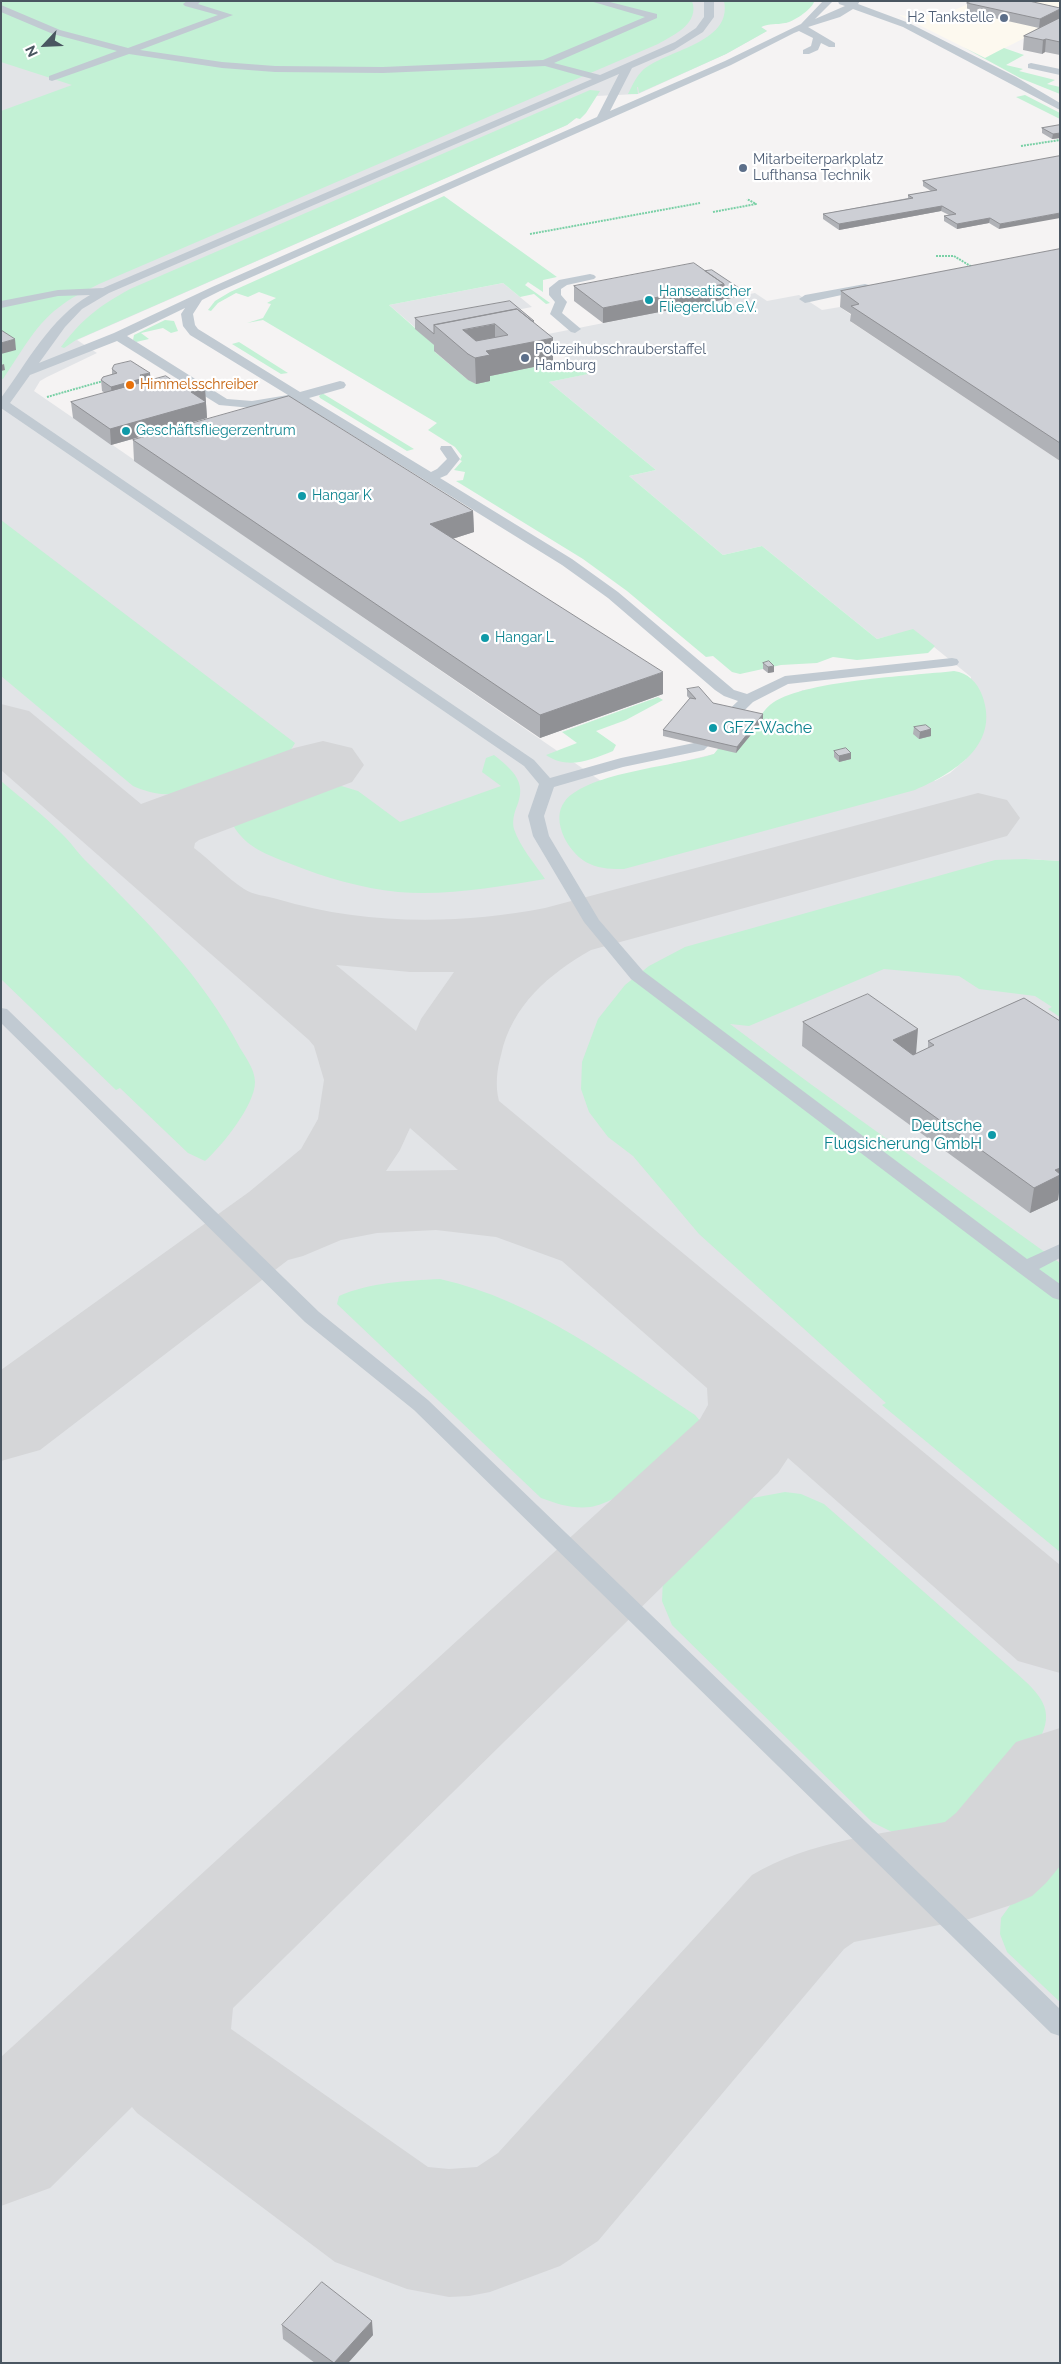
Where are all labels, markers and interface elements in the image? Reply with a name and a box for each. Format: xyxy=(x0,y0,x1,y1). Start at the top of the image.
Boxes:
place label: H2 Tankstelle xyxy=(907,10,994,26)
marker: H2 Tankstelle xyxy=(998,12,1010,24)
north arrow xyxy=(20,20,70,70)
text: N xyxy=(22,43,41,60)
place label: Mitarbeiterparkplatz Lufthansa Technik xyxy=(753,152,883,184)
marker: Mitarbeiterparkplatz Lufthansa Technik xyxy=(737,162,749,174)
place label: Hanseatischer Fliegerclub e.V. xyxy=(659,284,757,316)
marker: Hanseatischer Fliegerclub e.V. xyxy=(643,294,655,306)
place label: Polizeihubschrauberstaffel Hamburg xyxy=(535,342,706,374)
marker: Polizeihubschrauberstaffel Hamburg xyxy=(519,352,531,364)
place label: Himmelsschreiber xyxy=(140,377,258,393)
marker: Himmelsschreiber xyxy=(124,379,136,391)
place label: Geschäftsfliegerzentrum xyxy=(136,423,296,439)
marker: Geschäftsfliegerzentrum xyxy=(120,425,132,437)
place label: Hangar K xyxy=(312,488,372,504)
marker: Hangar K xyxy=(296,490,308,502)
place label: Hangar L xyxy=(495,630,554,646)
marker: Hangar L xyxy=(479,632,491,644)
place label: GFZ-Wache xyxy=(723,718,812,738)
marker: GFZ-Wache xyxy=(707,722,719,734)
place label: Deutsche Flugsicherung GmbH xyxy=(824,1116,982,1154)
marker: Deutsche Flugsicherung GmbH xyxy=(986,1129,998,1141)

